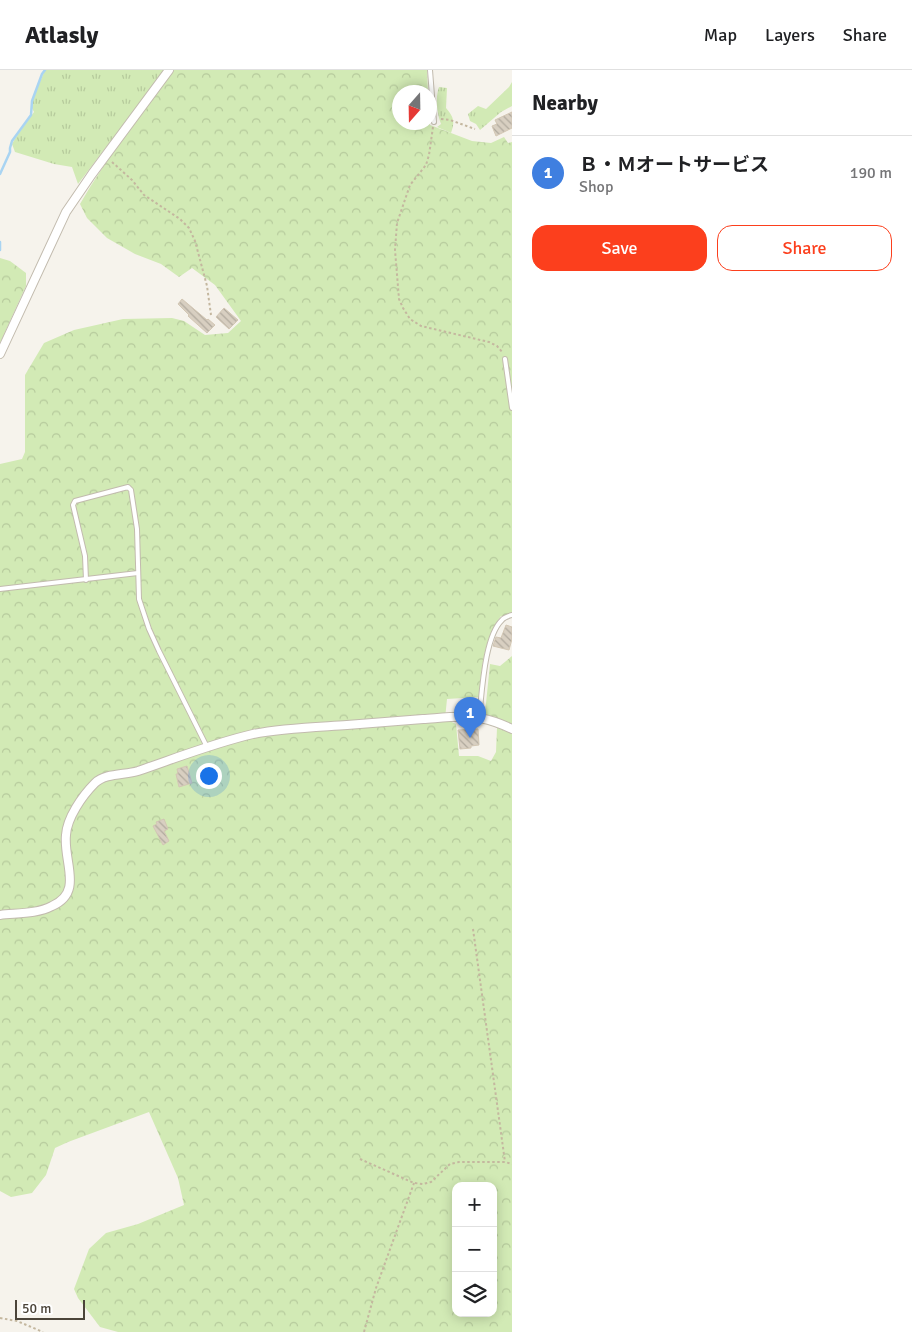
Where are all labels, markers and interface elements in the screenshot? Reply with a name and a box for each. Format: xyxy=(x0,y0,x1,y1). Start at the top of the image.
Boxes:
text: Atlasly xyxy=(25,20,98,50)
text: Map xyxy=(704,24,737,46)
text: Layers xyxy=(765,24,815,46)
text: Share xyxy=(843,24,887,46)
north arrow xyxy=(392,85,437,130)
text: Nearby xyxy=(532,90,598,116)
text: Ｂ・Ｍオートサービス xyxy=(579,153,769,177)
text: 1 xyxy=(544,163,552,183)
text: 190 m xyxy=(850,163,892,183)
text: Shop xyxy=(579,177,613,197)
button: Save xyxy=(532,225,707,271)
button: Share xyxy=(717,225,892,271)
pin: 1 xyxy=(454,697,486,738)
your location xyxy=(196,763,222,789)
map controls xyxy=(452,1182,497,1317)
button: + xyxy=(452,1182,497,1227)
button: − xyxy=(452,1227,497,1272)
button: layers xyxy=(452,1272,497,1317)
scale bar xyxy=(15,1297,85,1320)
text: 50 m xyxy=(22,1300,51,1317)

